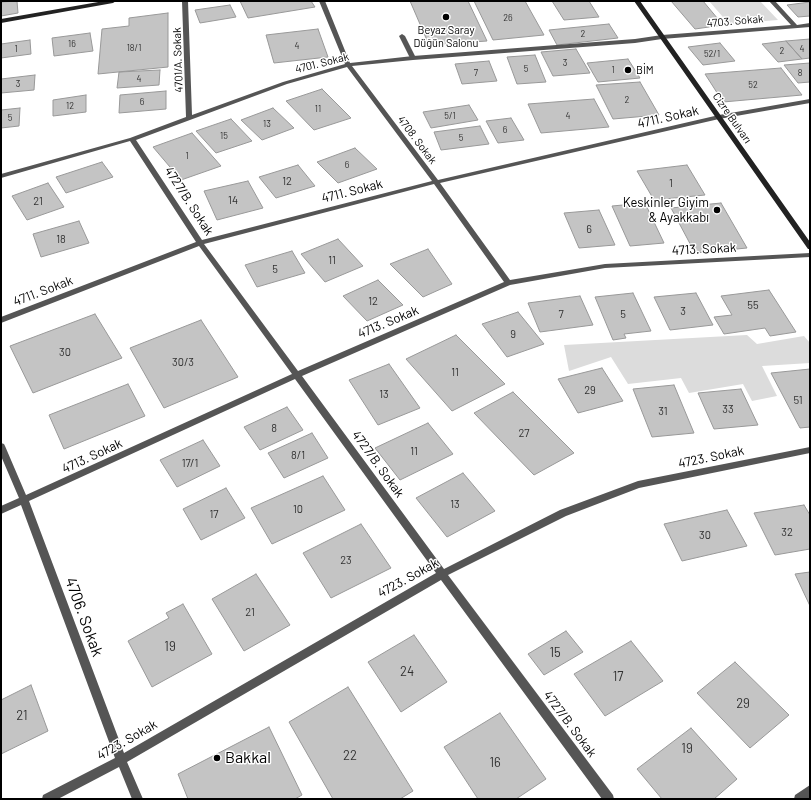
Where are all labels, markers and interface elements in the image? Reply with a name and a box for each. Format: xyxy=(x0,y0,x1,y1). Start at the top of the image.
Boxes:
marker: Beyaz Saray Düğün Salonu xyxy=(441,12,451,22)
street label: 4703. Sokak xyxy=(706,12,764,30)
house number: 26 xyxy=(503,13,513,23)
place label: Beyaz Saray Düğün Salonu xyxy=(414,23,478,49)
street label: 4701/A. Sokak xyxy=(170,27,186,93)
house number: 2 xyxy=(581,29,585,39)
house number: 16 xyxy=(68,39,76,49)
house number: 4 xyxy=(295,41,299,51)
house number: 18/1 xyxy=(127,43,141,53)
house number: 1 xyxy=(14,44,18,54)
house number: 4 xyxy=(800,44,804,54)
house number: 2 xyxy=(780,46,784,56)
house number: 52/1 xyxy=(704,49,720,59)
street label: 4701. Sokak xyxy=(294,50,350,76)
house number: 3 xyxy=(563,58,567,68)
place label: BİM xyxy=(636,63,654,77)
house number: 5 xyxy=(524,64,528,74)
house number: 1 xyxy=(611,65,615,75)
marker: BİM xyxy=(623,65,633,75)
house number: 7 xyxy=(474,68,478,78)
house number: 8 xyxy=(798,68,802,78)
house number: 4 xyxy=(137,74,141,84)
house number: 3 xyxy=(16,79,20,89)
house number: 52 xyxy=(748,80,758,90)
street label: Cizre Bulvarı xyxy=(710,90,754,146)
house number: 2 xyxy=(625,95,629,105)
house number: 6 xyxy=(140,97,144,107)
house number: 12 xyxy=(66,101,74,111)
street label: 4711. Sokak xyxy=(636,102,700,132)
house number: 11 xyxy=(315,104,321,114)
house number: 5/1 xyxy=(444,111,456,121)
house number: 4 xyxy=(566,111,570,121)
house number: 5 xyxy=(8,113,12,123)
street label: 4708. Sokak xyxy=(395,113,439,167)
house number: 13 xyxy=(263,119,271,129)
house number: 6 xyxy=(503,125,507,135)
house number: 15 xyxy=(220,131,228,141)
house number: 5 xyxy=(459,133,463,143)
house number: 1 xyxy=(185,151,189,161)
house number: 6 xyxy=(345,160,349,170)
street label: 4727/B. Sokak xyxy=(161,164,217,238)
house number: 12 xyxy=(282,174,292,188)
street label: 4711. Sokak xyxy=(320,176,384,206)
house number: 1 xyxy=(669,176,673,190)
house number: 14 xyxy=(228,193,238,207)
house number: 21 xyxy=(33,194,43,208)
place label: Keskinler Giyim & Ayakkabı xyxy=(623,195,709,226)
marker: Keskinler Giyim & Ayakkabı xyxy=(712,205,722,215)
house number: 6 xyxy=(586,222,592,236)
house number: 18 xyxy=(56,232,66,246)
street label: 4713. Sokak xyxy=(671,240,737,258)
house number: 11 xyxy=(328,253,336,267)
house number: 5 xyxy=(272,262,278,276)
street label: 4711. Sokak xyxy=(11,273,75,309)
house number: 12 xyxy=(368,294,378,308)
house number: 55 xyxy=(747,298,759,312)
street label: 4713. Sokak xyxy=(355,302,421,342)
house number: 3 xyxy=(680,304,686,318)
house number: 7 xyxy=(558,307,564,321)
house number: 5 xyxy=(620,307,626,321)
house number: 9 xyxy=(510,327,516,341)
house number: 30 xyxy=(59,345,71,359)
house number: 30/3 xyxy=(172,355,194,369)
house number: 11 xyxy=(451,365,459,379)
house number: 29 xyxy=(584,383,596,397)
house number: 13 xyxy=(379,387,389,401)
house number: 51 xyxy=(793,393,803,407)
house number: 33 xyxy=(722,402,734,416)
house number: 31 xyxy=(658,404,668,418)
house number: 8 xyxy=(271,421,277,435)
house number: 27 xyxy=(518,426,530,440)
street label: 4727/B. Sokak xyxy=(349,428,407,500)
street label: 4713. Sokak xyxy=(59,435,125,477)
street label: 4723. Sokak xyxy=(677,442,745,472)
house number: 11 xyxy=(410,444,418,458)
house number: 8/1 xyxy=(291,448,305,462)
house number: 17/1 xyxy=(182,456,198,470)
house number: 13 xyxy=(450,497,460,511)
house number: 10 xyxy=(293,502,303,516)
house number: 17 xyxy=(209,507,219,521)
house number: 32 xyxy=(781,525,793,539)
house number: 30 xyxy=(699,528,711,542)
house number: 23 xyxy=(340,553,352,567)
street label: 4723. Sokak xyxy=(375,555,441,601)
street label: 4706. Sokak xyxy=(61,575,107,659)
house number: 21 xyxy=(245,605,255,619)
house number: 19 xyxy=(164,639,176,655)
house number: 15 xyxy=(549,645,561,661)
house number: 24 xyxy=(400,664,414,680)
house number: 17 xyxy=(613,669,623,685)
street label: 4727/B. Sokak xyxy=(540,688,600,760)
house number: 29 xyxy=(736,696,750,712)
house number: 21 xyxy=(16,708,28,724)
street label: 4723. Sokak xyxy=(94,717,160,763)
house number: 19 xyxy=(681,741,693,757)
place label: Bakkal xyxy=(225,748,271,768)
house number: 22 xyxy=(343,748,357,764)
marker: Bakkal xyxy=(212,753,222,763)
house number: 16 xyxy=(489,755,501,771)

